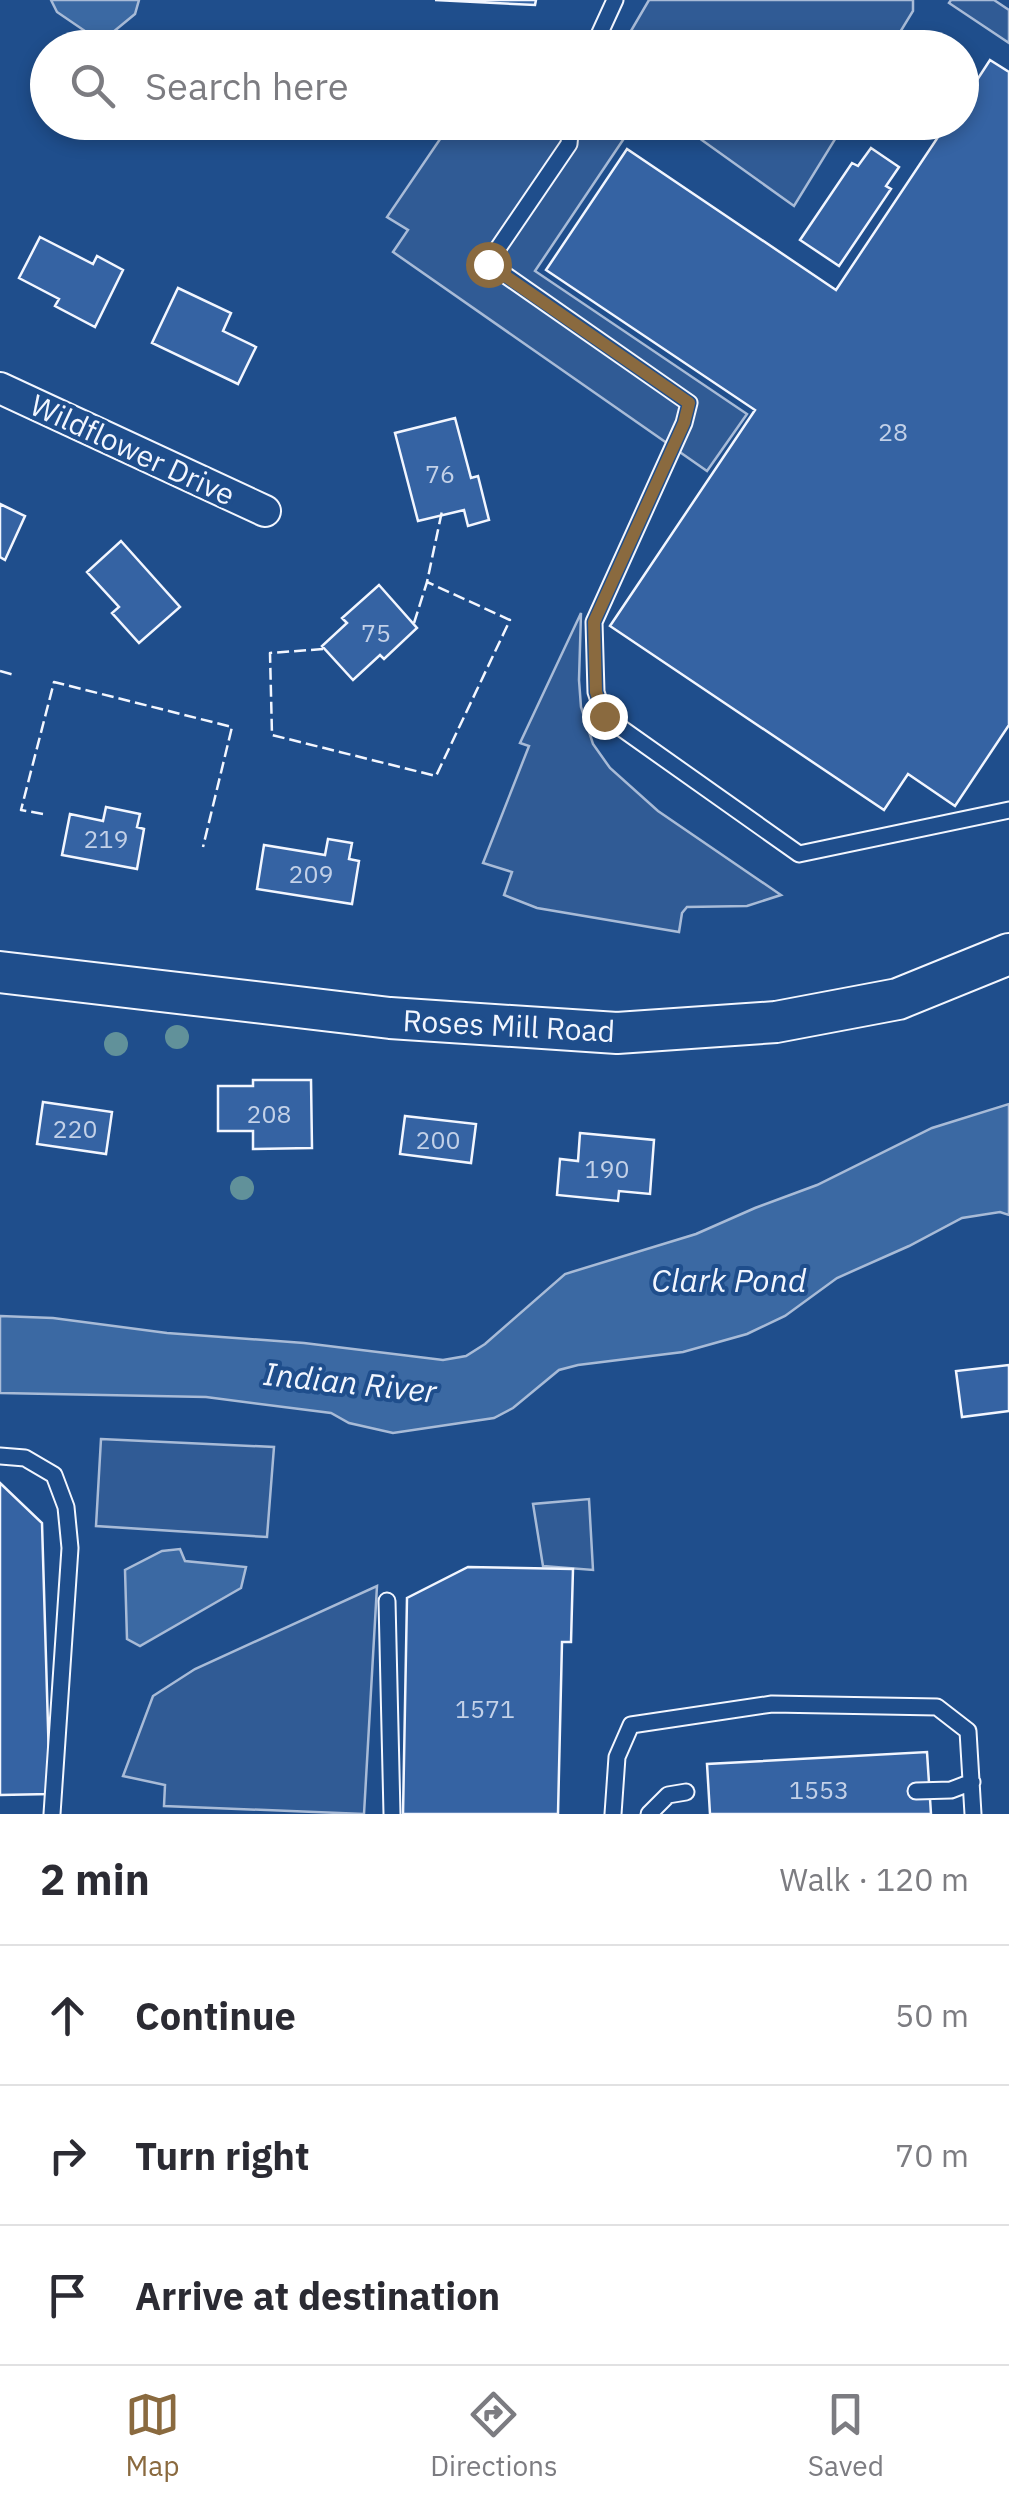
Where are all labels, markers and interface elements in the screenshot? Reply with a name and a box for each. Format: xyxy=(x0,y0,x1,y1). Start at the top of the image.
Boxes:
search box xyxy=(30,30,979,140)
icon: search xyxy=(65,58,120,113)
text: Search here xyxy=(145,61,349,110)
route start xyxy=(466,242,512,288)
street label: Wildflower Drive xyxy=(24,385,242,513)
house number: 28 xyxy=(878,415,908,448)
house number: 76 xyxy=(425,457,455,490)
house number: 75 xyxy=(361,616,391,649)
route end xyxy=(582,694,628,740)
house number: 219 xyxy=(83,822,129,855)
house number: 209 xyxy=(288,857,334,890)
street label: Roses Mill Road xyxy=(402,1000,616,1050)
house number: 208 xyxy=(246,1097,292,1130)
house number: 220 xyxy=(52,1112,98,1145)
house number: 200 xyxy=(415,1123,461,1156)
house number: 190 xyxy=(584,1152,630,1185)
water label: Clark Pond xyxy=(652,1259,807,1301)
water label: Indian River xyxy=(261,1352,440,1412)
house number: 1571 xyxy=(455,1692,515,1725)
house number: 1553 xyxy=(789,1773,849,1806)
text: 2 min xyxy=(40,1852,150,1907)
text: Walk · 120 m xyxy=(780,1858,969,1900)
icon: ahead xyxy=(40,1988,95,2043)
text: Continue xyxy=(135,1991,296,2040)
text: 50 m xyxy=(895,1994,969,2036)
icon: right xyxy=(40,2128,95,2183)
text: Turn right xyxy=(135,2131,310,2180)
text: 70 m xyxy=(895,2134,969,2176)
icon: arrive xyxy=(40,2268,95,2323)
text: Arrive at destination xyxy=(135,2271,500,2320)
tab: Map xyxy=(125,2387,180,2484)
tab: Directions xyxy=(430,2387,558,2484)
tab: Saved xyxy=(808,2387,884,2484)

